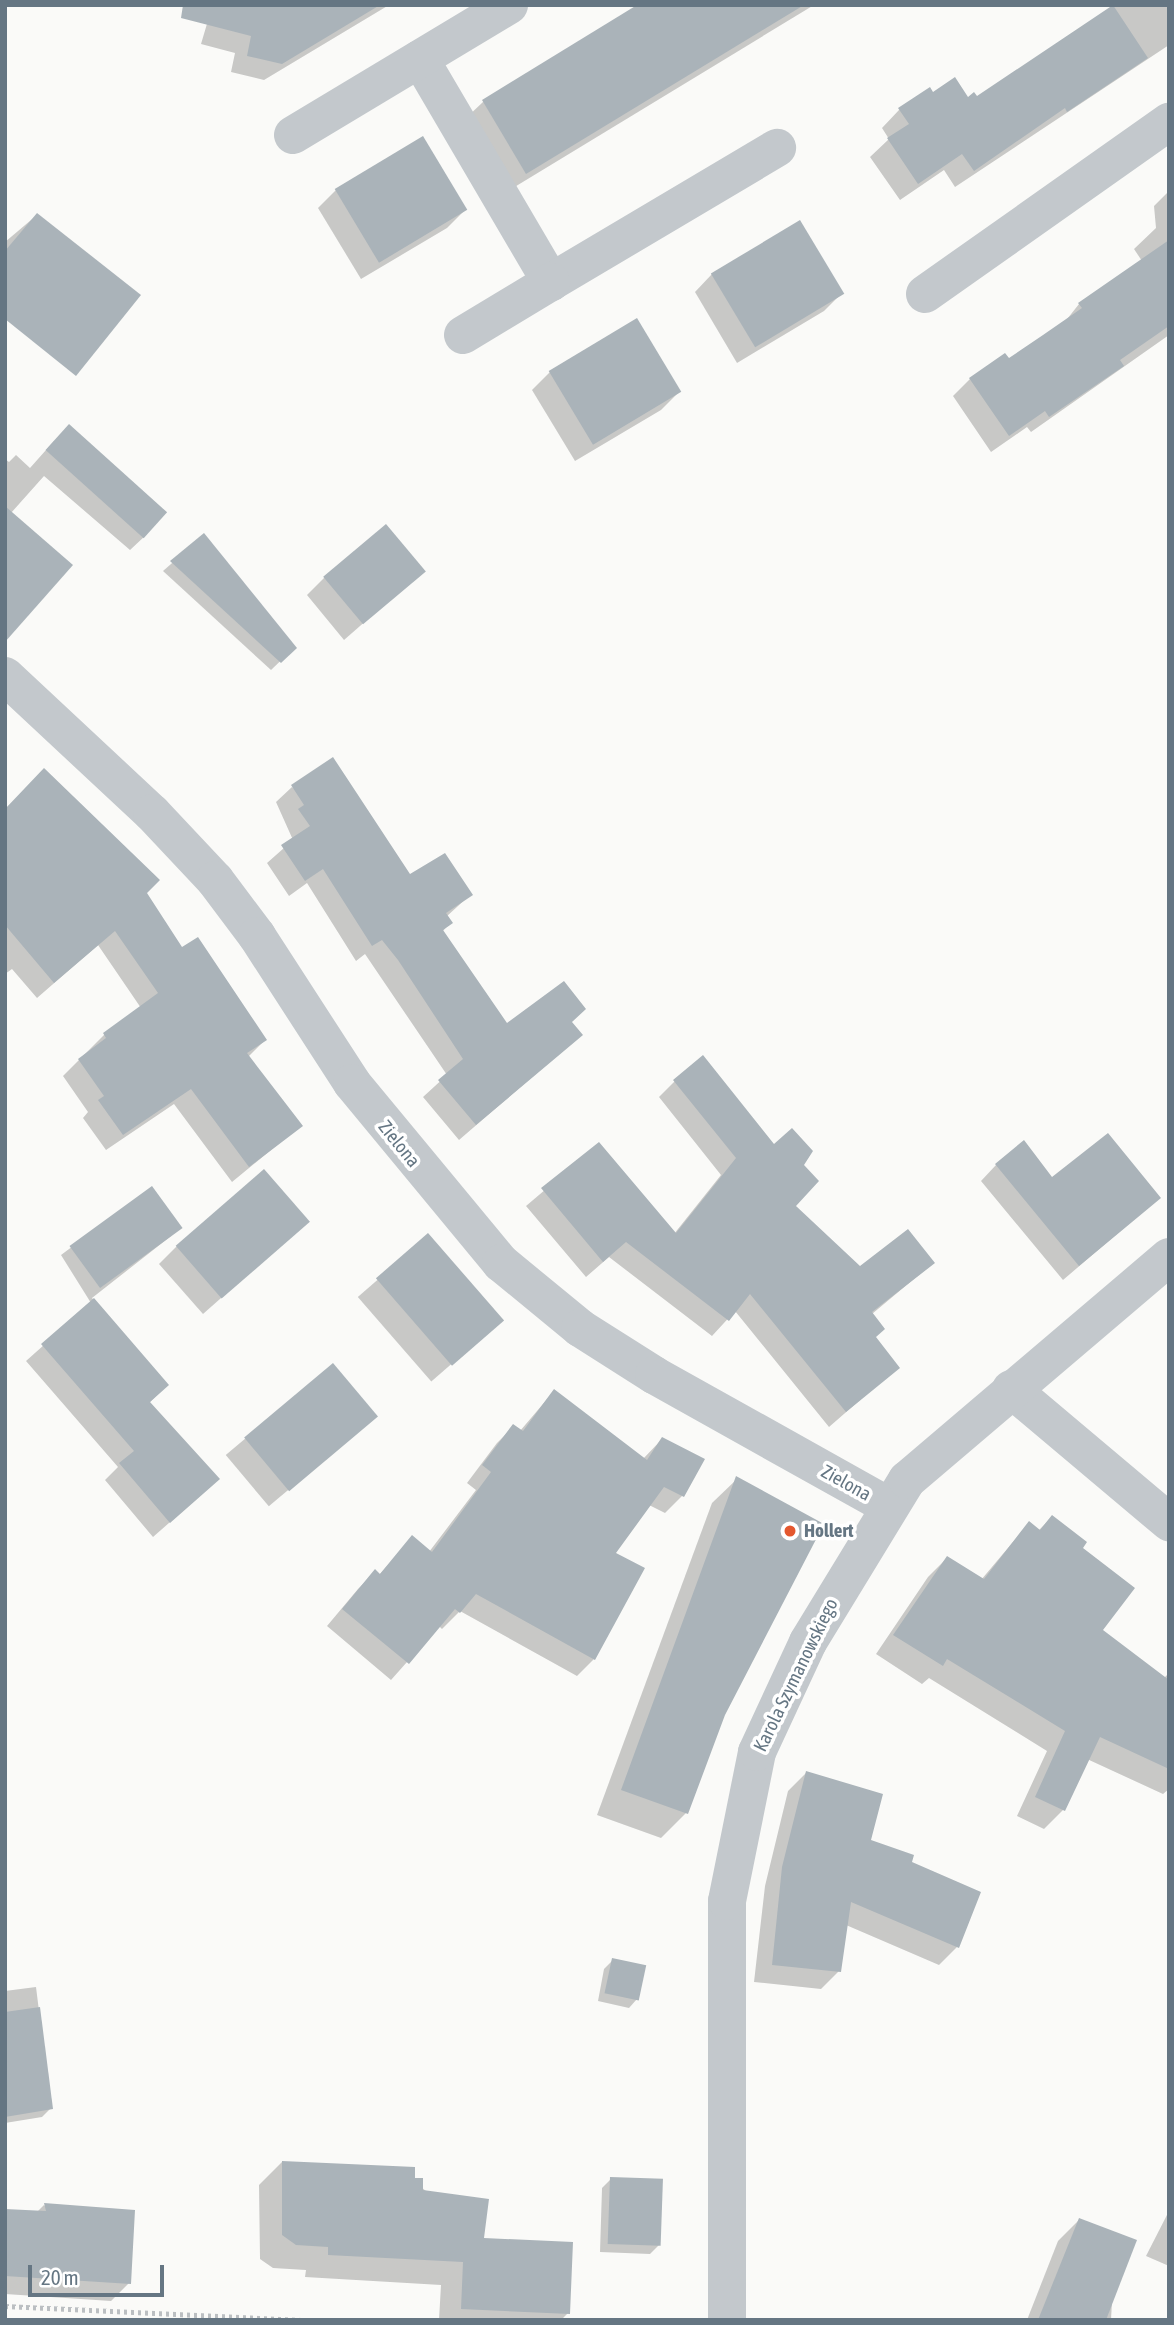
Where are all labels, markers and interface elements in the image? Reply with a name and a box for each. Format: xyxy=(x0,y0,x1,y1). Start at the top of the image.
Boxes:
street label: Zielona xyxy=(373,1116,425,1172)
street label: Zielona xyxy=(817,1460,875,1506)
place label: Hollert xyxy=(804,1520,853,1542)
marker: Hollert xyxy=(782,1523,798,1539)
street label: Karola Szymanowskiego xyxy=(749,1595,843,1755)
scale bar xyxy=(32,2252,168,2296)
text: 20 m xyxy=(41,2265,79,2289)

